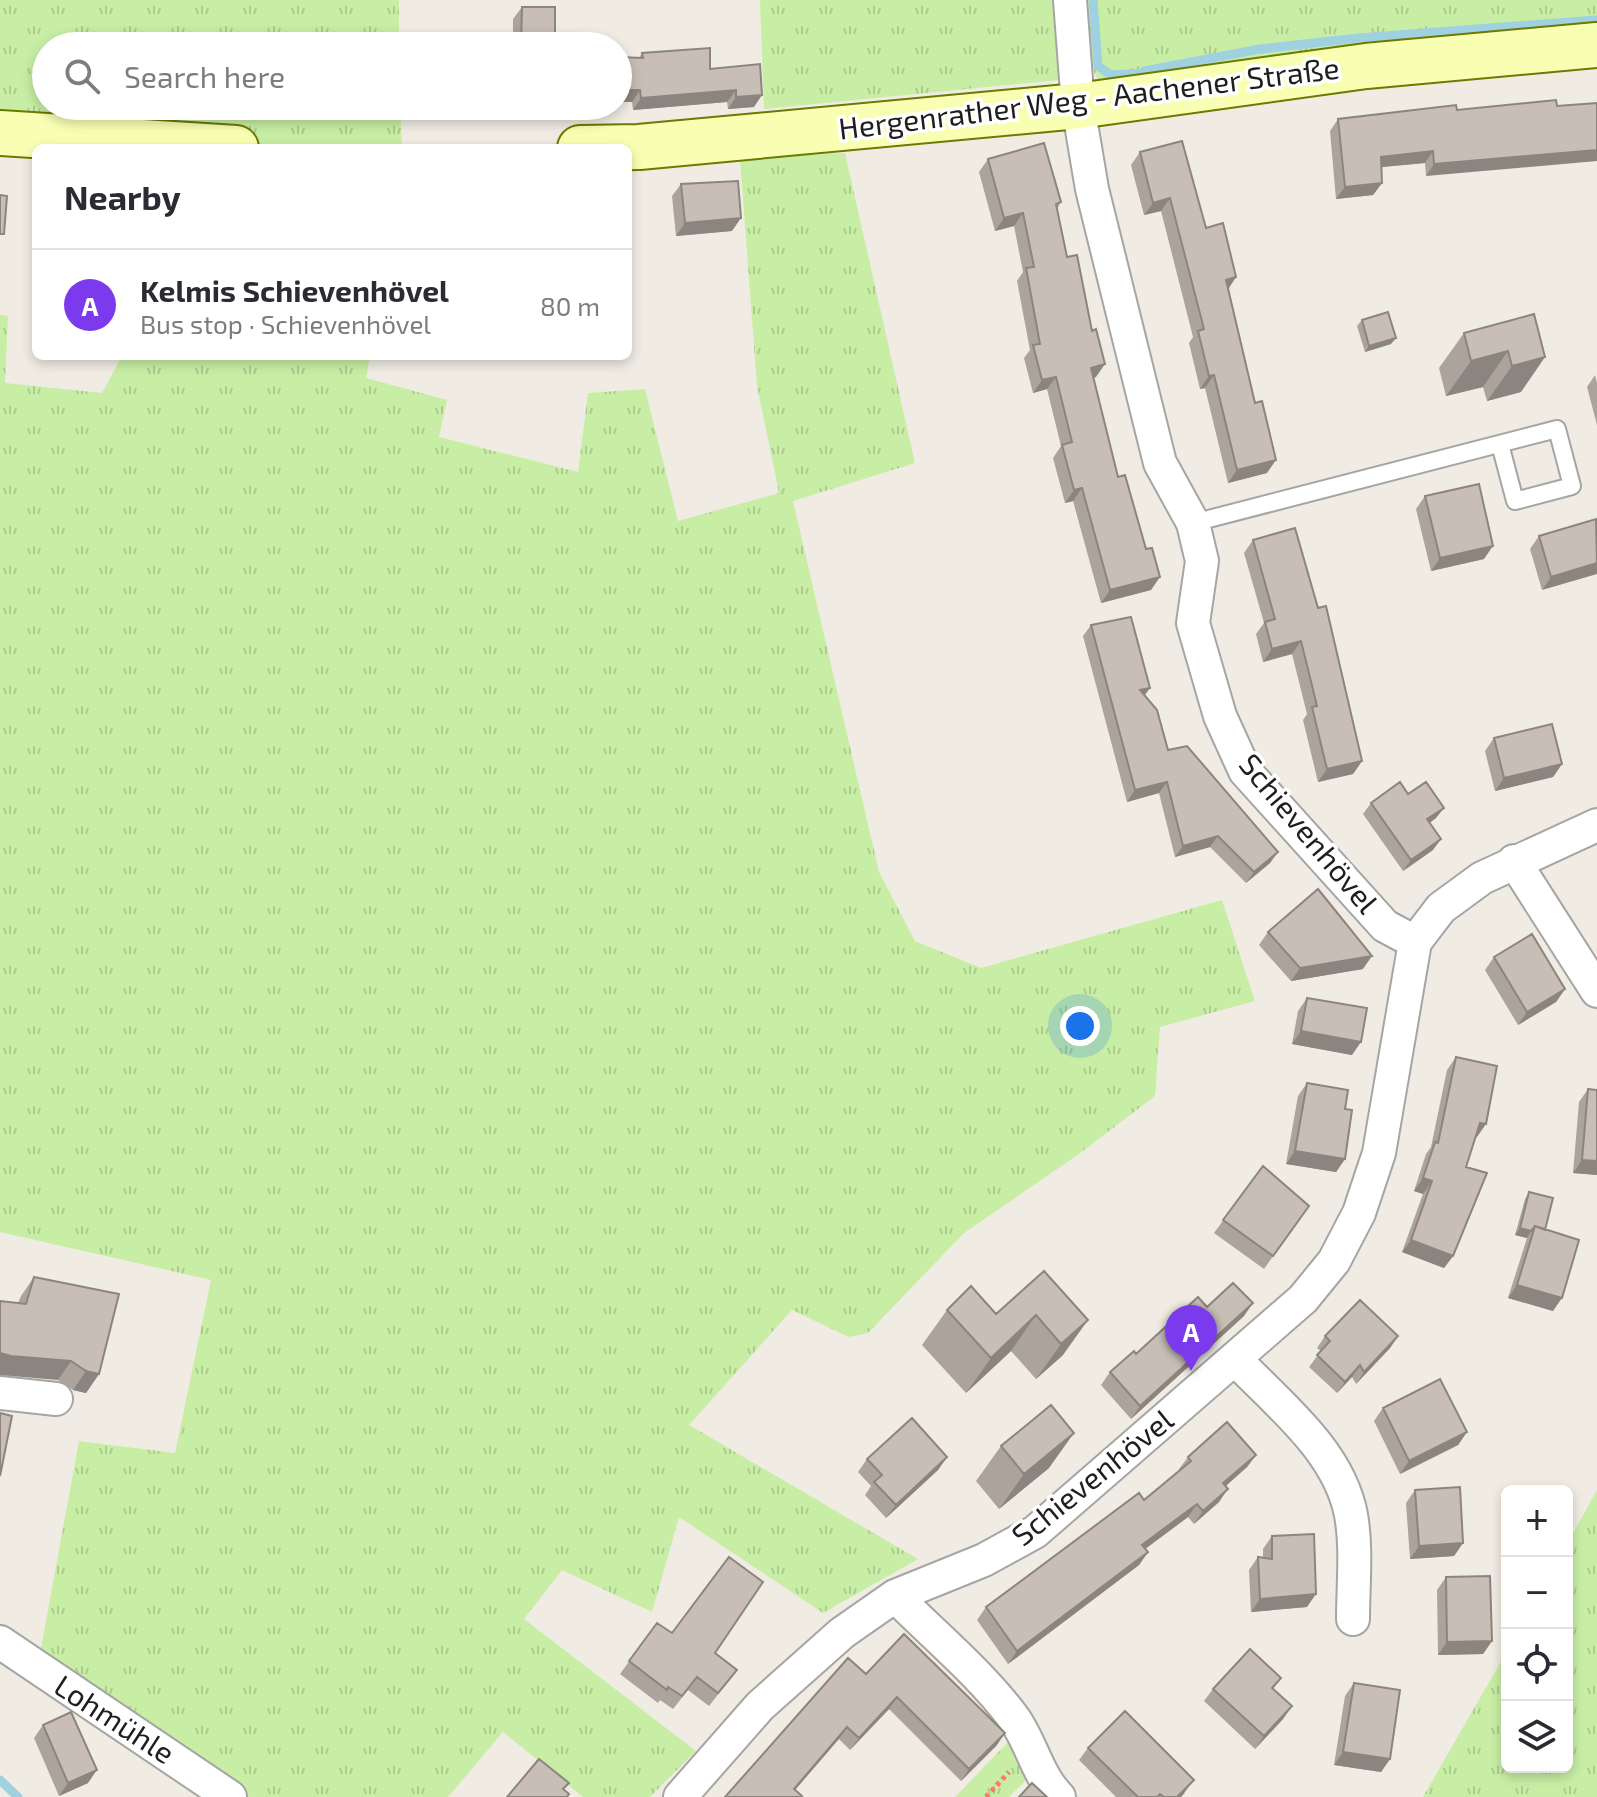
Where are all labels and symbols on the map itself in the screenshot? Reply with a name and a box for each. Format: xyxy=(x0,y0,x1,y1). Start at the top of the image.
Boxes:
street label: Hergenrather Weg - Aachener Straße xyxy=(836,48,1341,146)
street label: Schievenhövel xyxy=(1233,746,1387,920)
your location xyxy=(1060,1006,1100,1046)
pin: A xyxy=(1165,1305,1217,1371)
street label: Schievenhövel xyxy=(1004,1401,1180,1552)
street label: Lohmühle xyxy=(48,1666,182,1770)

